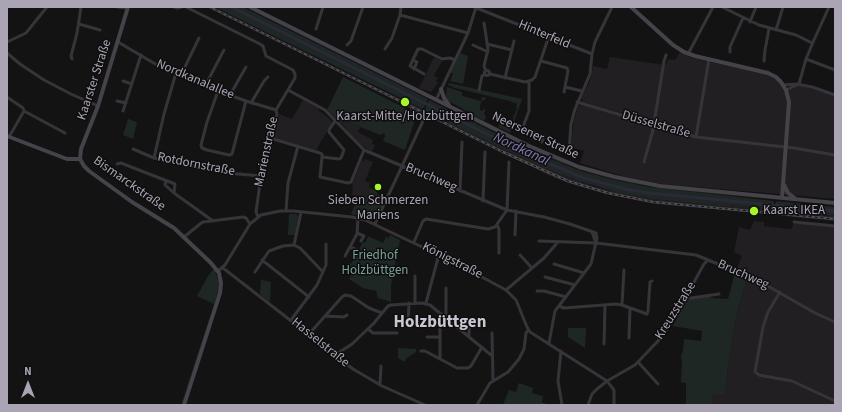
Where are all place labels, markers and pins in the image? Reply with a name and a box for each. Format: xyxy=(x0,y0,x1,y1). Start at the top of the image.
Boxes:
marker: Kaarst-Mitte/Holzbüttgen xyxy=(399,96,411,108)
place label: Kaarst-Mitte/Holzbüttgen xyxy=(336,109,474,125)
marker: Sieben Schmerzen Mariens xyxy=(373,182,383,192)
place label: Sieben Schmerzen Mariens xyxy=(328,193,428,224)
place label: Kaarst IKEA xyxy=(763,203,825,219)
marker: Kaarst IKEA xyxy=(748,205,760,217)

